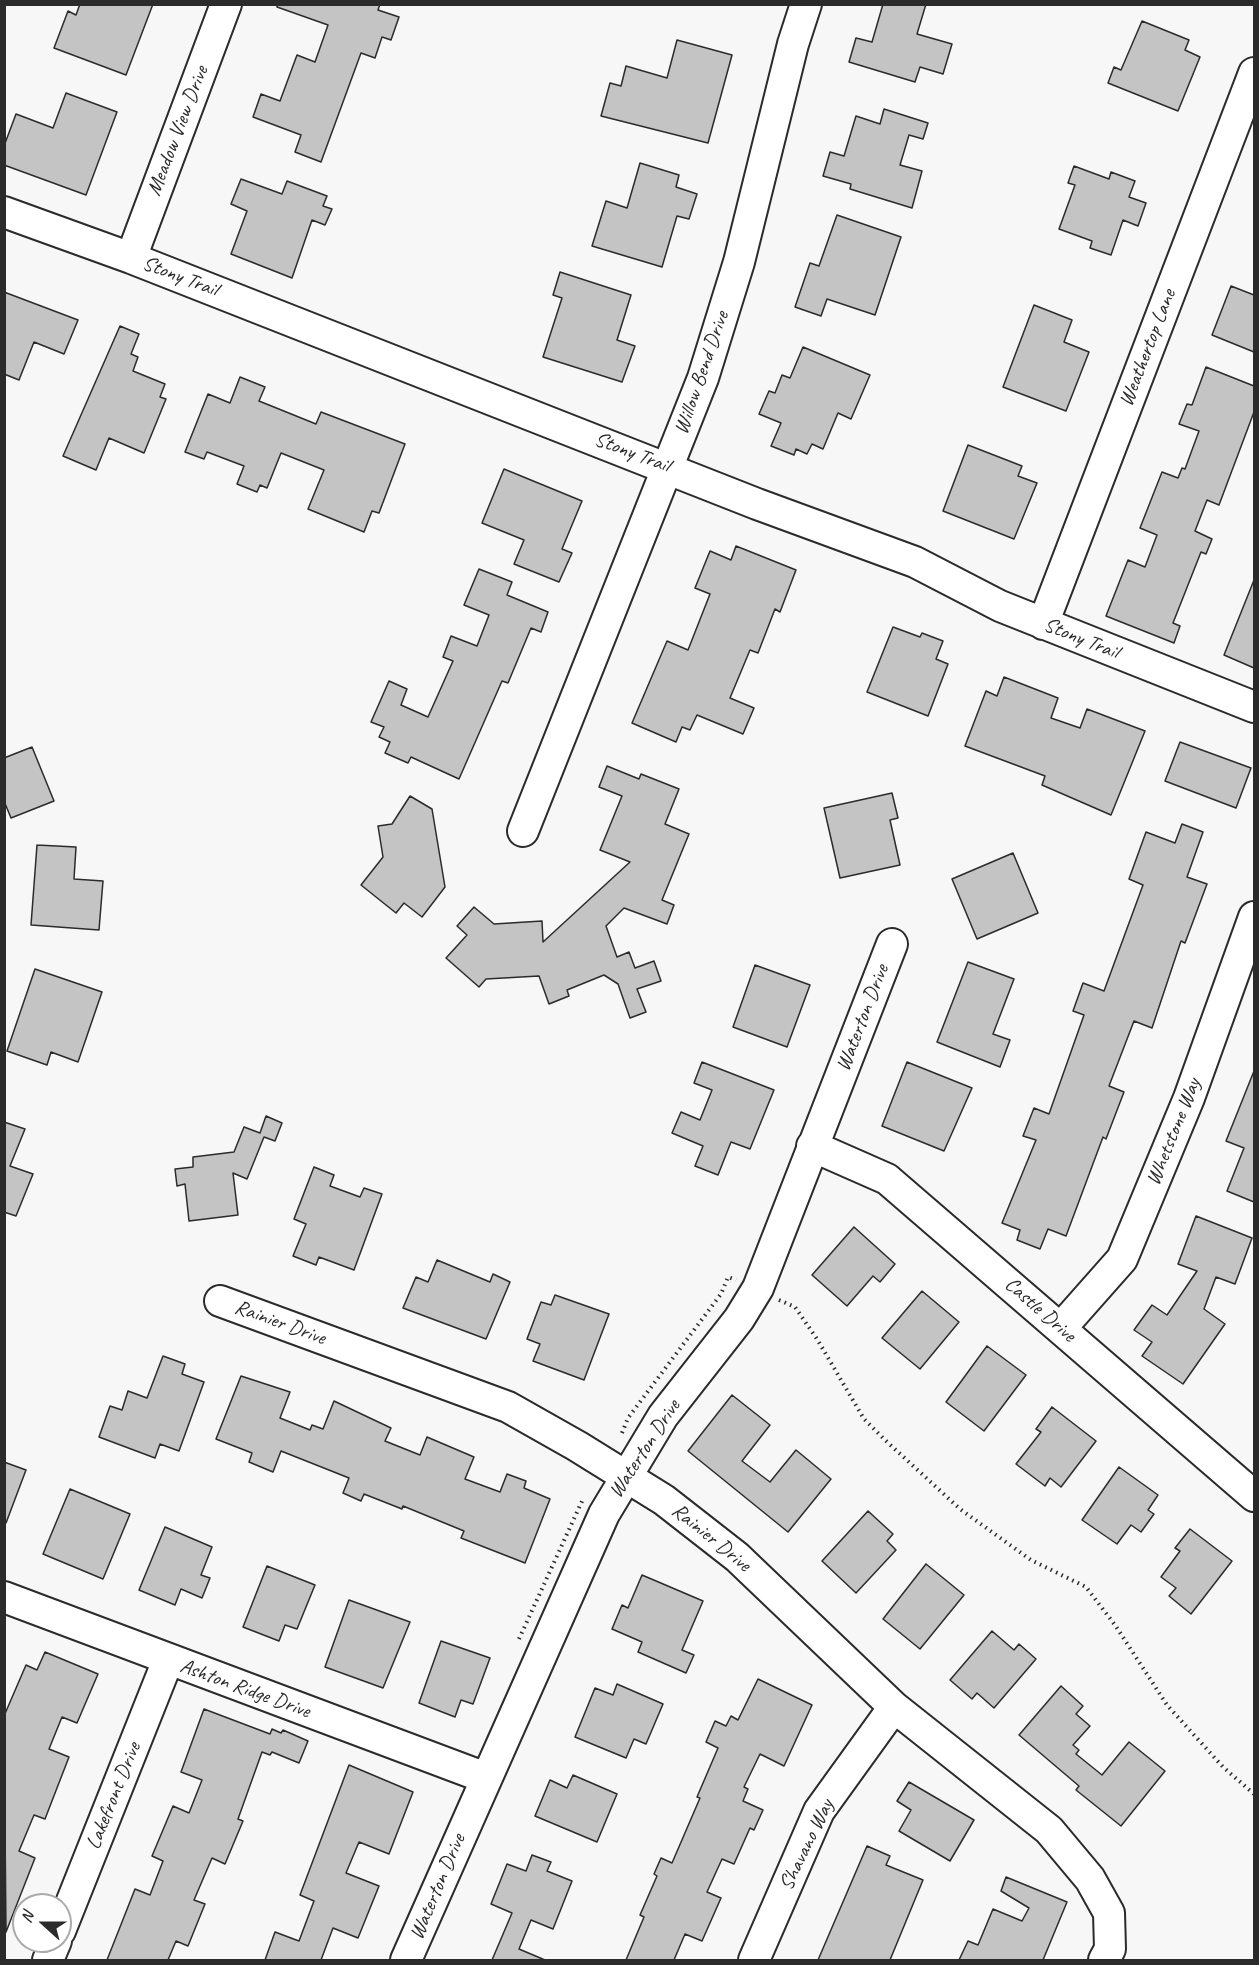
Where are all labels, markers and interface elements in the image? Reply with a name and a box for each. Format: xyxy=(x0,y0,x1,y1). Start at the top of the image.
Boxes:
street label: Meadow View Drive xyxy=(142,63,214,199)
street label: Stony Trail xyxy=(139,251,221,303)
street label: Weathertop Lane xyxy=(1114,286,1182,410)
street label: Willow Bend Drive xyxy=(669,308,735,438)
street label: Stony Trail xyxy=(591,427,673,479)
street label: Stony Trail xyxy=(1040,613,1122,665)
street label: Waterton Drive xyxy=(831,961,895,1075)
street label: Whetstone Way xyxy=(1141,1075,1207,1189)
street label: Castle Drive xyxy=(999,1272,1081,1348)
street label: Rainier Drive xyxy=(231,1295,329,1351)
street label: Waterton Drive xyxy=(604,1395,686,1503)
street label: Rainier Drive xyxy=(666,1498,756,1578)
street label: Ashton Ridge Drive xyxy=(177,1654,313,1724)
street label: Lakefront Drive xyxy=(81,1739,147,1853)
street label: Shavano Way xyxy=(774,1795,840,1895)
street label: Waterton Drive xyxy=(404,1830,472,1944)
north arrow xyxy=(12,1893,72,1953)
text: N xyxy=(16,1909,38,1925)

